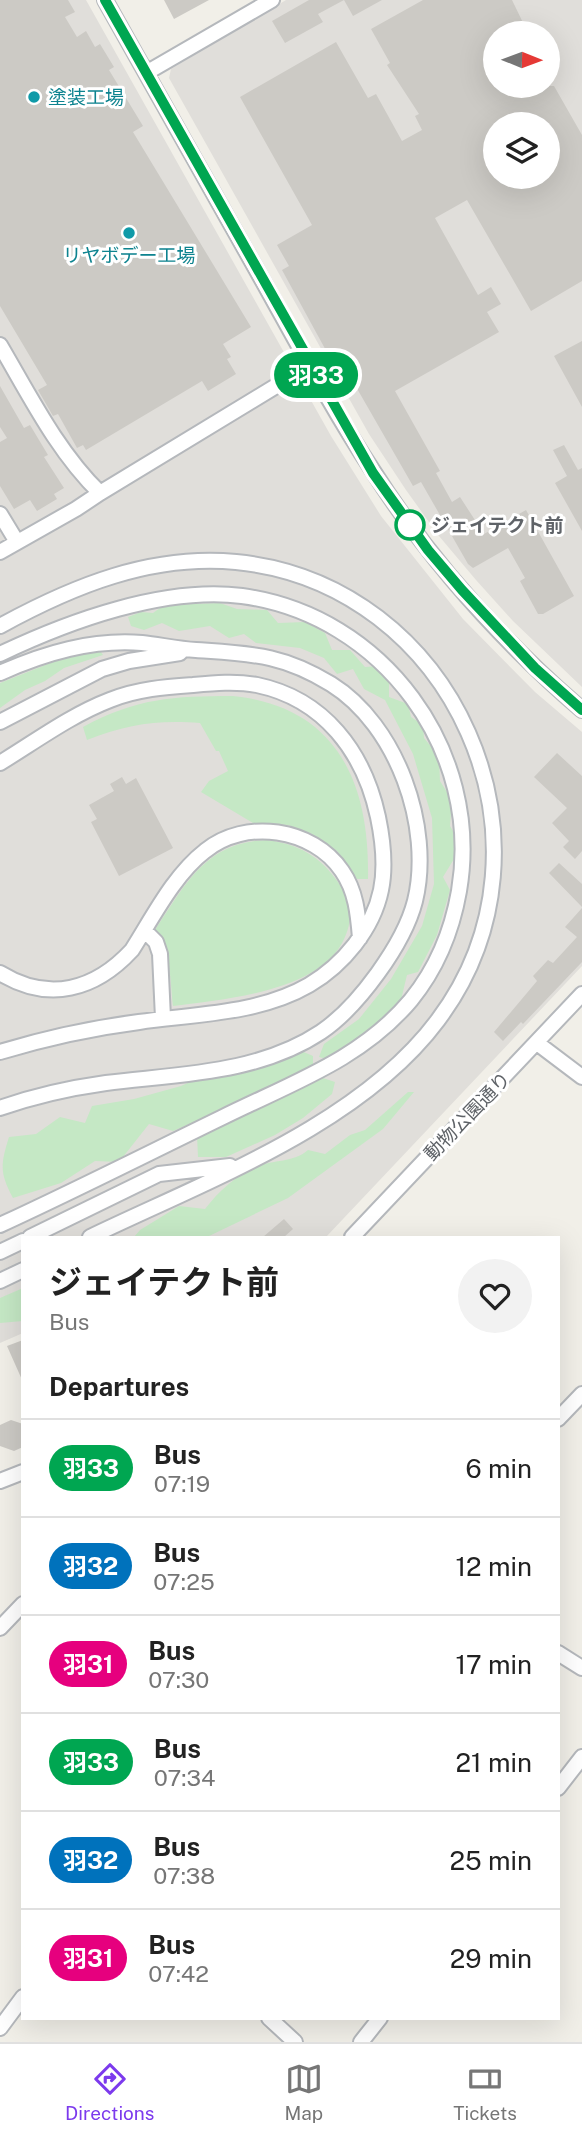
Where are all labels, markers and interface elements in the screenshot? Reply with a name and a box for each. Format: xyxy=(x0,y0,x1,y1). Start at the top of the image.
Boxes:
north arrow xyxy=(483,21,560,98)
map controls xyxy=(483,21,560,189)
place label: 塗装工場 xyxy=(48,86,124,108)
marker: 塗装工場 xyxy=(26,89,42,105)
button: layers xyxy=(483,112,560,189)
marker: リヤボデー工場 xyxy=(121,225,137,241)
place label: リヤボデー工場 xyxy=(62,244,196,266)
line badge: 羽33 xyxy=(276,352,356,398)
text: 羽33 xyxy=(288,361,344,389)
marker: ジェイテクト前 xyxy=(395,510,425,540)
place label: ジェイテクト前 xyxy=(431,514,564,536)
street label: 動物公園通り xyxy=(419,1067,515,1165)
button: heart xyxy=(458,1259,532,1333)
text: ジェイテクト前 xyxy=(49,1263,279,1301)
text: Bus xyxy=(49,1308,89,1335)
text: Departures xyxy=(49,1371,189,1402)
text: Bus xyxy=(154,1439,201,1470)
text: 6 min xyxy=(465,1453,532,1484)
text: 羽33 xyxy=(63,1454,119,1482)
text: 07:19 xyxy=(154,1470,210,1497)
text: Bus xyxy=(153,1537,200,1568)
text: 12 min xyxy=(456,1551,532,1582)
text: 羽32 xyxy=(63,1552,118,1580)
text: 07:25 xyxy=(153,1568,215,1595)
text: Bus xyxy=(148,1635,195,1666)
text: 17 min xyxy=(455,1649,532,1680)
text: 羽31 xyxy=(63,1650,113,1678)
text: 07:30 xyxy=(148,1666,209,1693)
text: Bus xyxy=(154,1733,201,1764)
text: 21 min xyxy=(456,1747,532,1778)
text: 羽33 xyxy=(63,1748,119,1776)
text: 07:34 xyxy=(154,1764,215,1791)
text: Bus xyxy=(153,1831,200,1862)
text: 25 min xyxy=(449,1845,532,1876)
text: 羽32 xyxy=(63,1846,118,1874)
text: 07:38 xyxy=(153,1862,215,1889)
text: Bus xyxy=(148,1929,195,1960)
text: 29 min xyxy=(450,1943,532,1974)
text: 羽31 xyxy=(63,1944,113,1972)
text: 07:42 xyxy=(148,1960,209,1987)
tab: Directions xyxy=(65,2060,154,2124)
tab: Map xyxy=(284,2060,323,2124)
tab: Tickets xyxy=(453,2060,517,2124)

